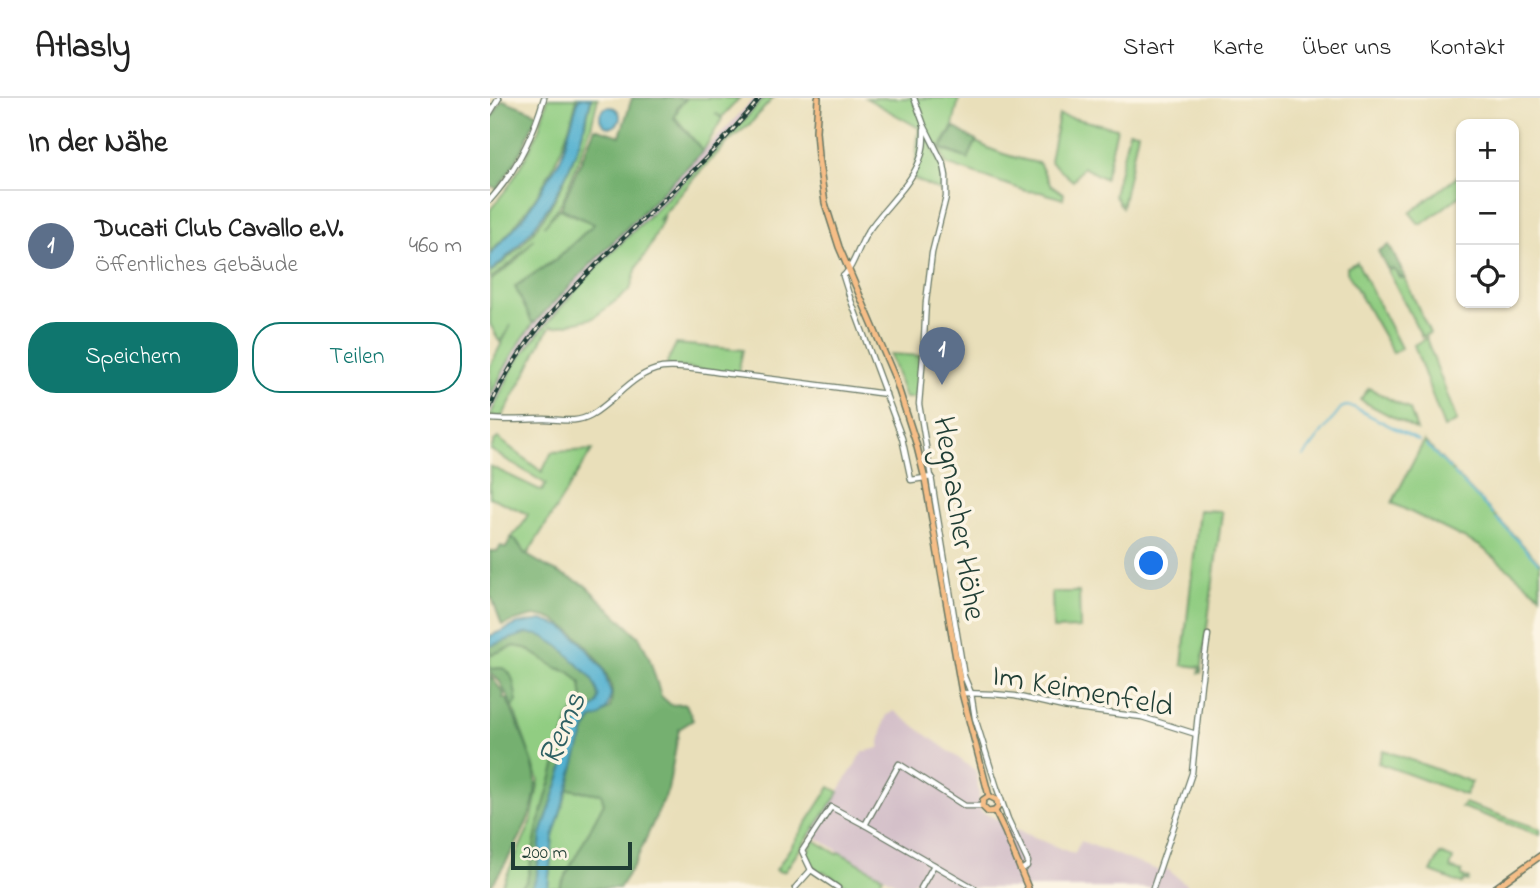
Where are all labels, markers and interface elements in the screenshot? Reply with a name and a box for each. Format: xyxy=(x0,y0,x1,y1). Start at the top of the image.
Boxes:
text: Atlasly xyxy=(35,24,130,72)
text: Start xyxy=(1123,31,1175,66)
text: Karte xyxy=(1213,31,1264,66)
text: Über uns xyxy=(1302,31,1391,66)
text: Kontakt xyxy=(1429,31,1505,66)
map controls xyxy=(1456,119,1519,308)
button: + xyxy=(1456,119,1519,182)
text: In der Nähe xyxy=(28,122,168,166)
button: − xyxy=(1456,182,1519,245)
text: Ducati Club Cavallo e.V. xyxy=(95,211,344,249)
text: 1 xyxy=(47,230,55,263)
text: 460 m xyxy=(409,230,462,263)
button: locate xyxy=(1456,245,1519,308)
text: Öffentliches Gebäude xyxy=(95,249,298,282)
button: Speichern xyxy=(28,322,238,393)
button: Teilen xyxy=(252,322,462,393)
pin: 1 xyxy=(919,327,965,385)
street label: Hegnacher Höhe xyxy=(918,413,997,625)
your location xyxy=(1134,546,1168,580)
street label: Im Keimenfeld xyxy=(988,653,1177,732)
water label: Rems xyxy=(527,685,601,774)
scale bar xyxy=(511,839,632,871)
text: 200 m xyxy=(522,840,567,867)

